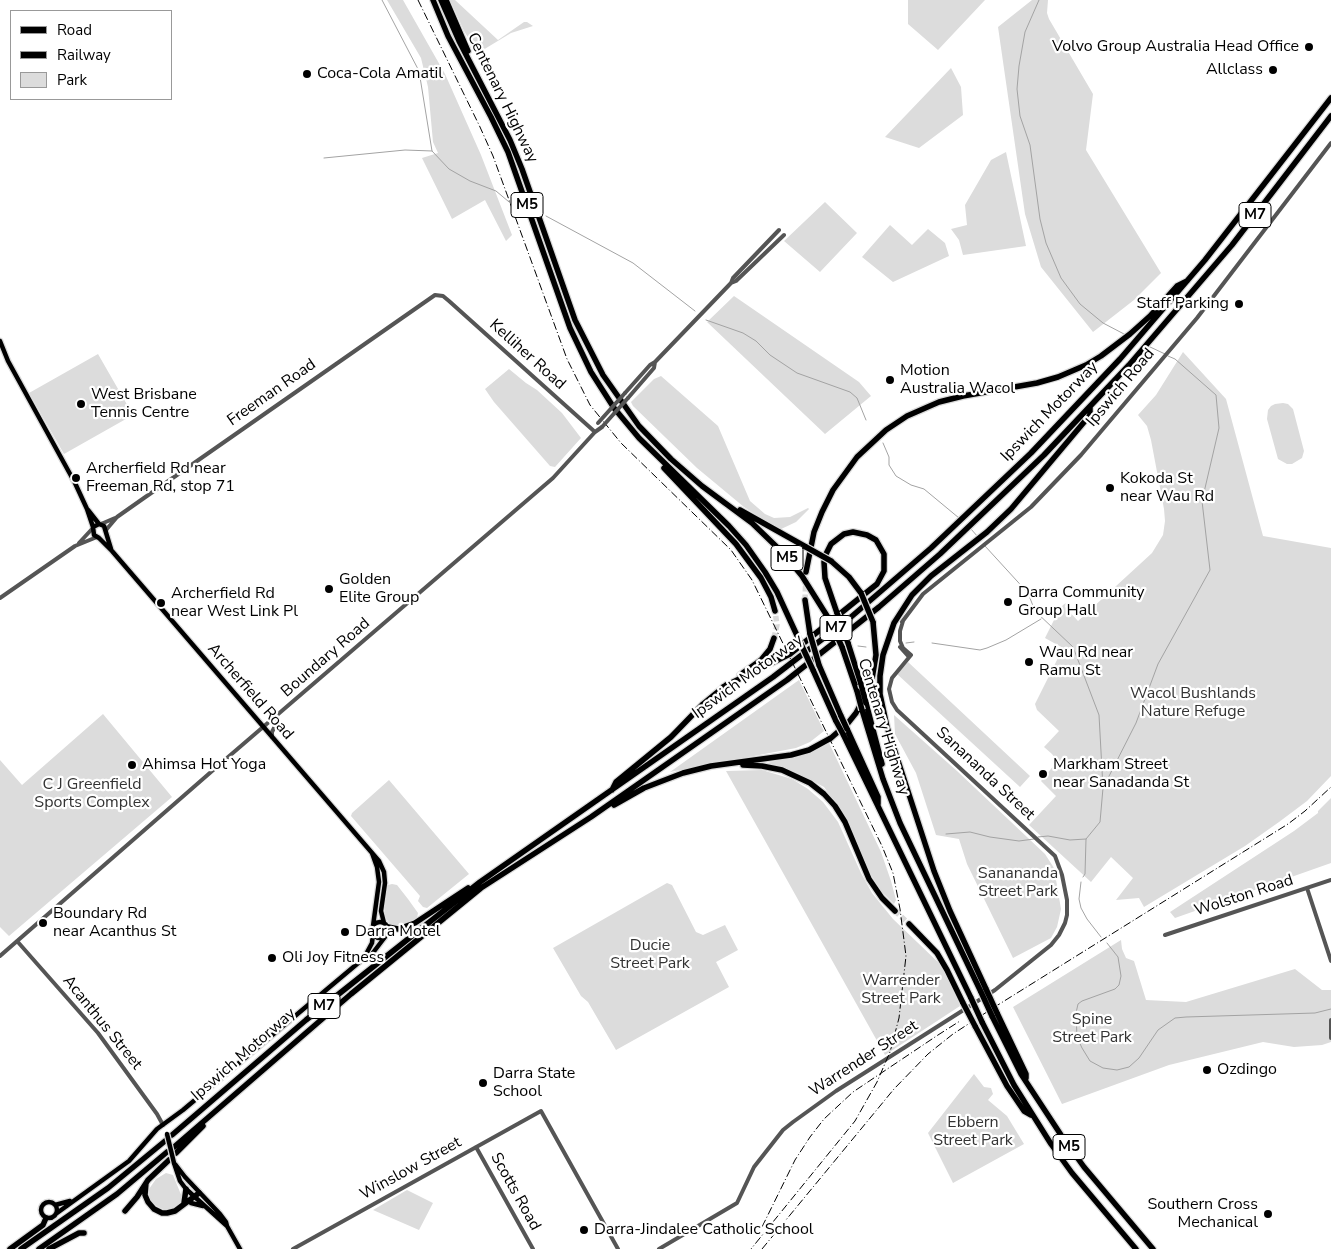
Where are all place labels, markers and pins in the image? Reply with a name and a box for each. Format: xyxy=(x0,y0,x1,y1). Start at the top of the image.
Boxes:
place label: Volvo Group Australia Head Office xyxy=(1052,37,1299,57)
marker: Volvo Group Australia Head Office xyxy=(1303,41,1315,53)
place label: Allclass xyxy=(1206,60,1263,80)
place label: Coca-Cola Amatil xyxy=(317,64,443,84)
marker: Allclass xyxy=(1267,64,1279,76)
marker: Coca-Cola Amatil xyxy=(301,68,313,80)
place label: Staff Parking xyxy=(1136,294,1229,314)
marker: Staff Parking xyxy=(1233,298,1245,310)
place label: Motion Australia Wacol xyxy=(900,361,1015,399)
marker: Motion Australia Wacol xyxy=(884,374,896,386)
place label: West Brisbane Tennis Centre xyxy=(91,385,197,423)
marker: West Brisbane Tennis Centre xyxy=(75,398,87,410)
place label: Archerfield Rd near Freeman Rd, stop 71 xyxy=(86,459,235,497)
place label: Kokoda St near Wau Rd xyxy=(1120,469,1214,507)
marker: Archerfield Rd near Freeman Rd, stop 71 xyxy=(70,472,82,484)
marker: Kokoda St near Wau Rd xyxy=(1104,482,1116,494)
place label: Golden Elite Group xyxy=(339,570,419,608)
marker: Golden Elite Group xyxy=(323,583,335,595)
place label: Darra Community Group Hall xyxy=(1018,583,1145,621)
place label: Archerfield Rd near West Link Pl xyxy=(171,584,298,622)
marker: Darra Community Group Hall xyxy=(1002,596,1014,608)
marker: Archerfield Rd near West Link Pl xyxy=(155,597,167,609)
place label: Wau Rd near Ramu St xyxy=(1039,643,1133,681)
marker: Wau Rd near Ramu St xyxy=(1023,656,1035,668)
place label: Ahimsa Hot Yoga xyxy=(142,755,266,775)
place label: Markham Street near Sanadanda St xyxy=(1053,755,1189,793)
marker: Ahimsa Hot Yoga xyxy=(126,759,138,771)
marker: Markham Street near Sanadanda St xyxy=(1037,768,1049,780)
place label: Boundary Rd near Acanthus St xyxy=(53,904,176,942)
marker: Boundary Rd near Acanthus St xyxy=(37,917,49,929)
place label: Darra Motel xyxy=(355,922,441,942)
marker: Darra Motel xyxy=(339,926,351,938)
place label: Oli Joy Fitness xyxy=(282,948,384,968)
marker: Oli Joy Fitness xyxy=(266,952,278,964)
place label: Ozdingo xyxy=(1217,1060,1277,1080)
place label: Darra State School xyxy=(493,1064,575,1102)
marker: Ozdingo xyxy=(1201,1064,1213,1076)
marker: Darra State School xyxy=(477,1077,489,1089)
place label: Southern Cross Mechanical xyxy=(1147,1195,1258,1233)
marker: Southern Cross Mechanical xyxy=(1262,1208,1274,1220)
place label: Darra-Jindalee Catholic School xyxy=(594,1220,814,1240)
marker: Darra-Jindalee Catholic School xyxy=(578,1224,590,1236)

